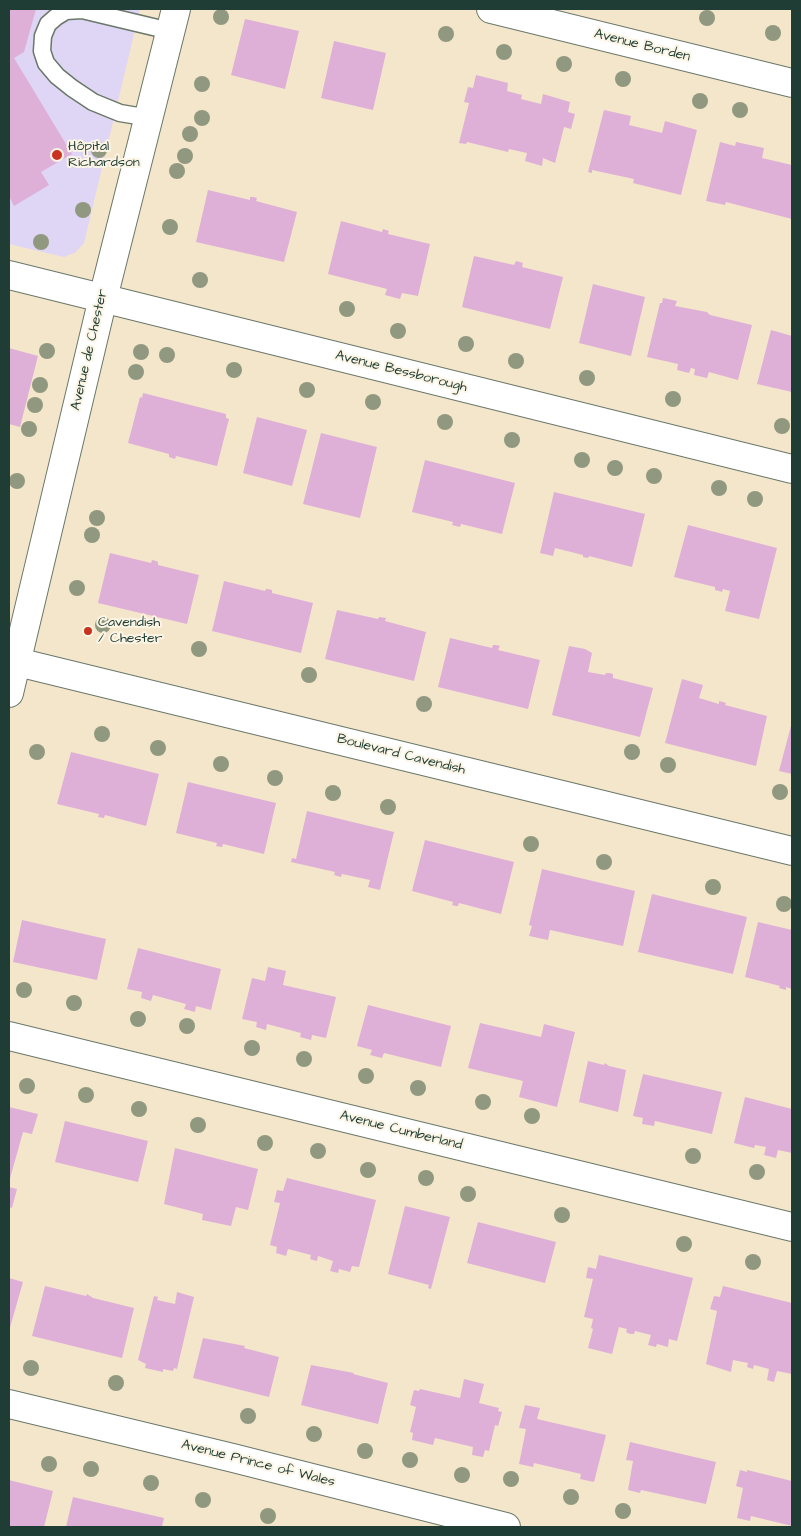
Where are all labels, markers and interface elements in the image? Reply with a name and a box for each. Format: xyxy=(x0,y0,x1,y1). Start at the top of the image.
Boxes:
street label: Avenue Borden xyxy=(592,26,692,66)
place label: Hôpital Richardson xyxy=(68,139,140,172)
marker: Hôpital Richardson xyxy=(50,148,64,162)
street label: Avenue de Chester xyxy=(68,288,112,412)
street label: Avenue Bessborough xyxy=(333,347,469,397)
place label: Cavendish / Chester xyxy=(98,615,162,648)
marker: Cavendish / Chester xyxy=(82,625,94,637)
street label: Boulevard Cavendish xyxy=(335,731,467,779)
street label: Avenue Cumberland xyxy=(338,1108,464,1154)
street label: Avenue Prince of Wales xyxy=(179,1437,337,1491)

